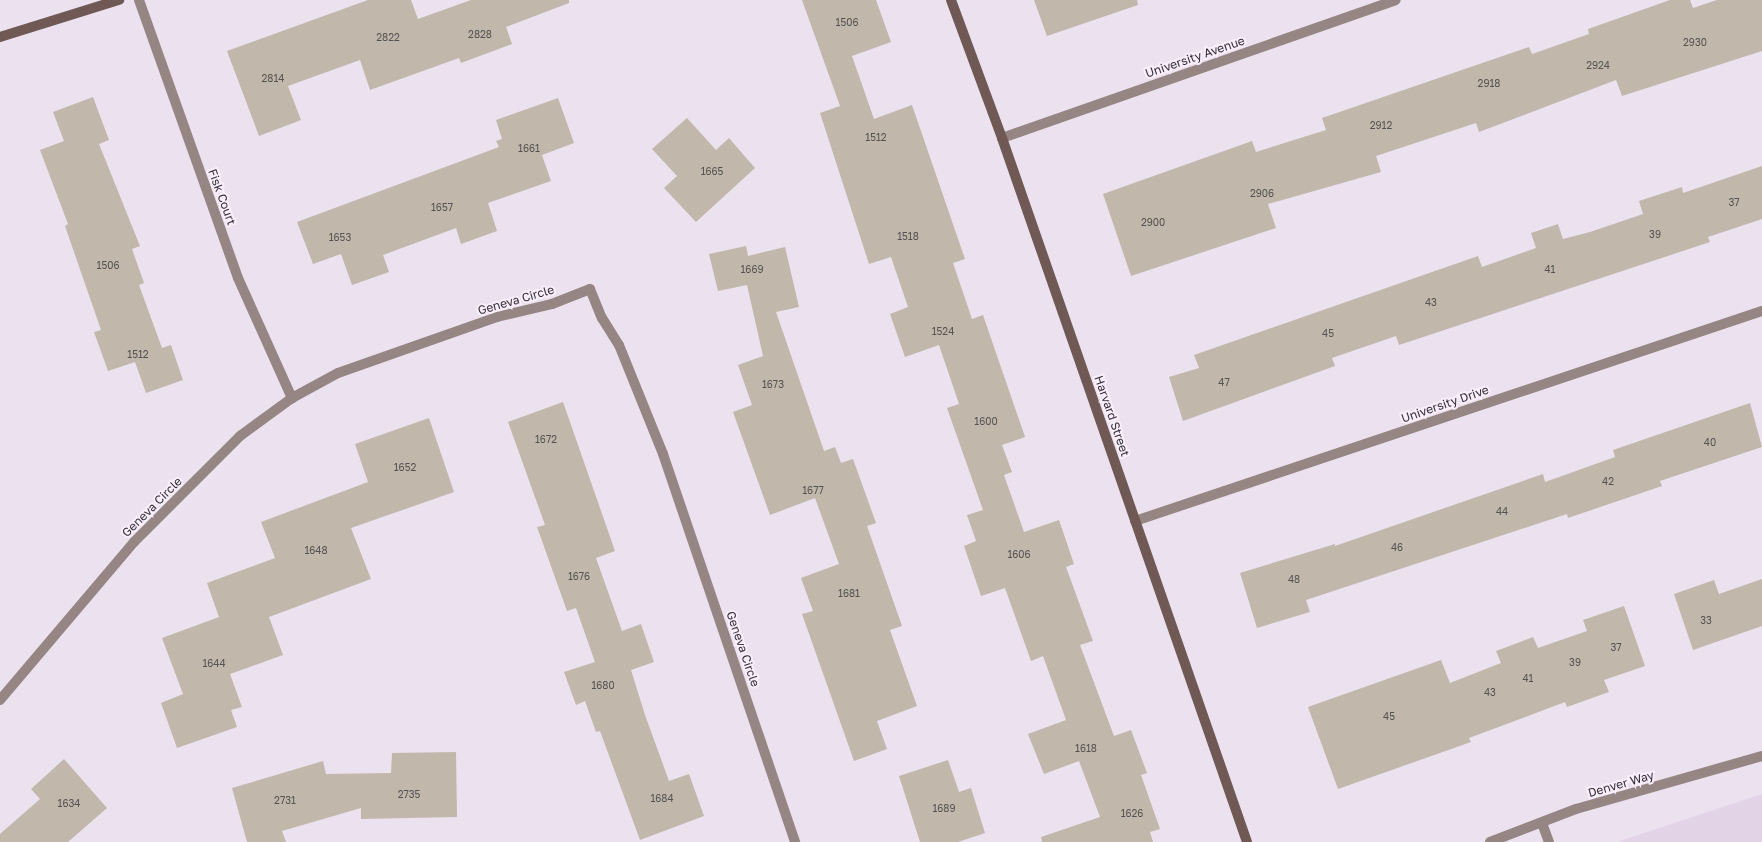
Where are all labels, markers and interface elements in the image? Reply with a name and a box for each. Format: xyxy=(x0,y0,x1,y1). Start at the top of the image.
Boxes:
house number: 1506 xyxy=(836,17,858,29)
house number: 2828 xyxy=(468,29,492,41)
house number: 2822 xyxy=(376,32,400,44)
street label: University Avenue xyxy=(1143,33,1247,81)
house number: 2930 xyxy=(1683,37,1707,49)
house number: 2924 xyxy=(1586,60,1610,72)
house number: 2814 xyxy=(262,73,284,85)
house number: 2918 xyxy=(1478,78,1500,90)
house number: 2912 xyxy=(1370,120,1392,132)
house number: 1512 xyxy=(865,132,887,144)
house number: 1661 xyxy=(518,143,540,155)
house number: 1665 xyxy=(701,166,723,178)
street label: Fisk Court xyxy=(205,167,239,227)
house number: 2906 xyxy=(1250,188,1274,200)
house number: 37 xyxy=(1728,197,1740,209)
house number: 1657 xyxy=(431,202,453,214)
house number: 2900 xyxy=(1141,217,1165,229)
house number: 39 xyxy=(1649,229,1661,241)
house number: 1518 xyxy=(897,231,919,243)
house number: 1653 xyxy=(329,232,351,244)
house number: 1506 xyxy=(97,260,119,272)
house number: 1669 xyxy=(741,264,763,276)
house number: 41 xyxy=(1545,264,1555,276)
street label: Geneva Circle xyxy=(476,282,556,318)
house number: 43 xyxy=(1425,297,1437,309)
house number: 1524 xyxy=(932,326,954,338)
house number: 45 xyxy=(1322,328,1334,340)
house number: 1512 xyxy=(127,349,149,361)
street label: Harvard Street xyxy=(1091,374,1133,458)
house number: 47 xyxy=(1218,377,1230,389)
house number: 1673 xyxy=(762,379,784,391)
street label: University Drive xyxy=(1399,382,1491,426)
house number: 1600 xyxy=(974,416,998,428)
house number: 1672 xyxy=(535,434,557,446)
house number: 40 xyxy=(1704,437,1716,449)
house number: 1652 xyxy=(394,462,416,474)
street label: Geneva Circle xyxy=(119,474,185,540)
house number: 42 xyxy=(1602,476,1614,488)
house number: 1677 xyxy=(802,485,824,497)
house number: 44 xyxy=(1496,506,1508,518)
house number: 46 xyxy=(1391,542,1403,554)
house number: 1648 xyxy=(304,545,328,557)
house number: 1606 xyxy=(1007,549,1031,561)
house number: 1676 xyxy=(568,571,590,583)
house number: 48 xyxy=(1288,574,1300,586)
house number: 1681 xyxy=(838,588,860,600)
street label: Geneva Circle xyxy=(723,609,763,689)
house number: 33 xyxy=(1700,615,1712,627)
house number: 37 xyxy=(1610,642,1622,654)
house number: 39 xyxy=(1569,657,1581,669)
house number: 1644 xyxy=(202,658,226,670)
house number: 41 xyxy=(1523,673,1533,685)
house number: 1680 xyxy=(591,680,615,692)
house number: 43 xyxy=(1484,687,1496,699)
house number: 45 xyxy=(1383,711,1395,723)
house number: 1618 xyxy=(1075,743,1097,755)
street label: Denver Way xyxy=(1586,768,1656,800)
house number: 2735 xyxy=(398,789,420,801)
house number: 1684 xyxy=(650,793,674,805)
house number: 2731 xyxy=(274,795,296,807)
house number: 1634 xyxy=(58,798,80,810)
house number: 1689 xyxy=(932,803,956,815)
house number: 1626 xyxy=(1121,808,1143,820)

